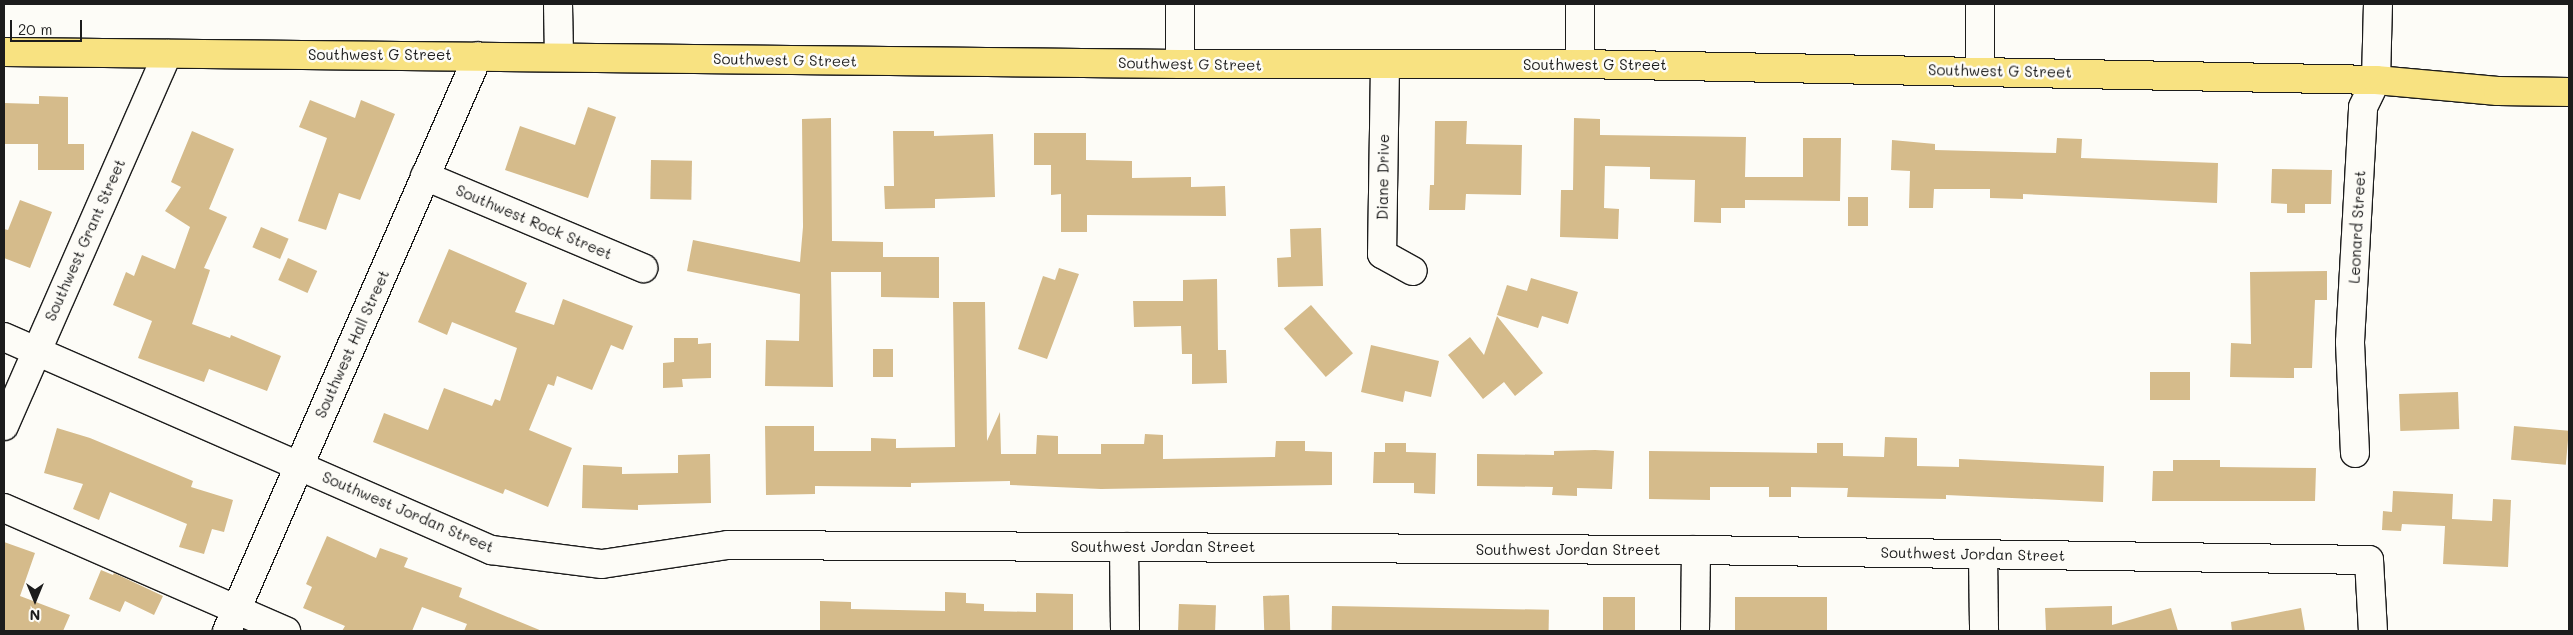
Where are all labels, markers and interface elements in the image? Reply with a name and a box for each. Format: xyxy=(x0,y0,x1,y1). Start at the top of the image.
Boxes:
scale bar xyxy=(12,10,85,42)
text: 20 m xyxy=(18,19,52,39)
street label: Southwest G Street xyxy=(308,46,452,64)
street label: Southwest G Street xyxy=(713,50,857,70)
street label: Southwest G Street xyxy=(1118,54,1262,74)
street label: Southwest G Street xyxy=(1523,56,1667,74)
street label: Southwest G Street xyxy=(1928,61,2072,81)
street label: Diane Drive xyxy=(1373,134,1393,220)
street label: Southwest Grant Street xyxy=(41,156,129,324)
street label: Leonard Street xyxy=(2345,170,2369,284)
street label: Southwest Rock Street xyxy=(453,181,615,263)
street label: Southwest Hall Street xyxy=(311,267,393,421)
street label: Southwest Jordan Street xyxy=(320,468,496,556)
street label: Southwest Jordan Street xyxy=(1071,538,1255,556)
street label: Southwest Jordan Street xyxy=(1476,541,1660,559)
street label: Southwest Jordan Street xyxy=(1881,543,2065,565)
north arrow xyxy=(10,575,60,625)
text: N xyxy=(30,606,40,625)

